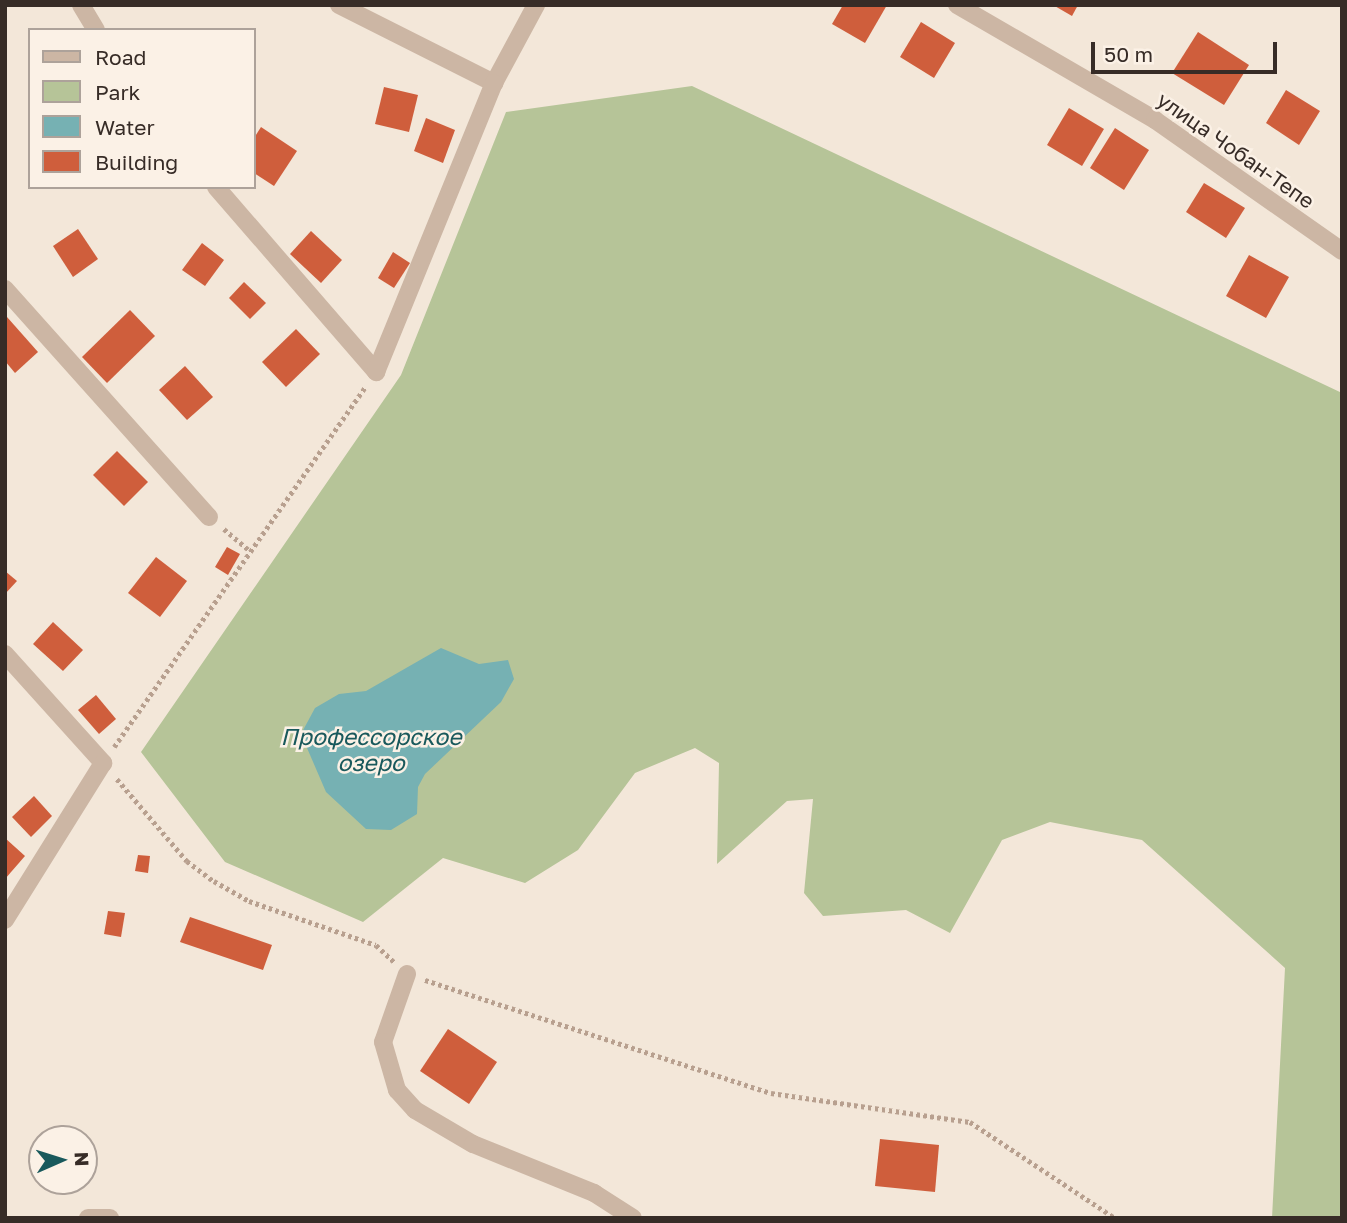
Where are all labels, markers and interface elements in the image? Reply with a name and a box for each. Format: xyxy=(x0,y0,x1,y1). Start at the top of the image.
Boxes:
legend xyxy=(28,28,256,189)
scale bar xyxy=(1095,28,1280,72)
text: 50 m xyxy=(1104,41,1153,67)
text: Road xyxy=(95,44,146,70)
text: Park xyxy=(95,79,140,105)
street label: улица Чобан-Тепе xyxy=(1153,86,1319,214)
text: Water xyxy=(95,114,155,140)
text: Building xyxy=(95,149,178,175)
water label: Профессорское озеро xyxy=(280,722,462,776)
north arrow xyxy=(28,1125,98,1195)
text: N xyxy=(71,1151,94,1167)

